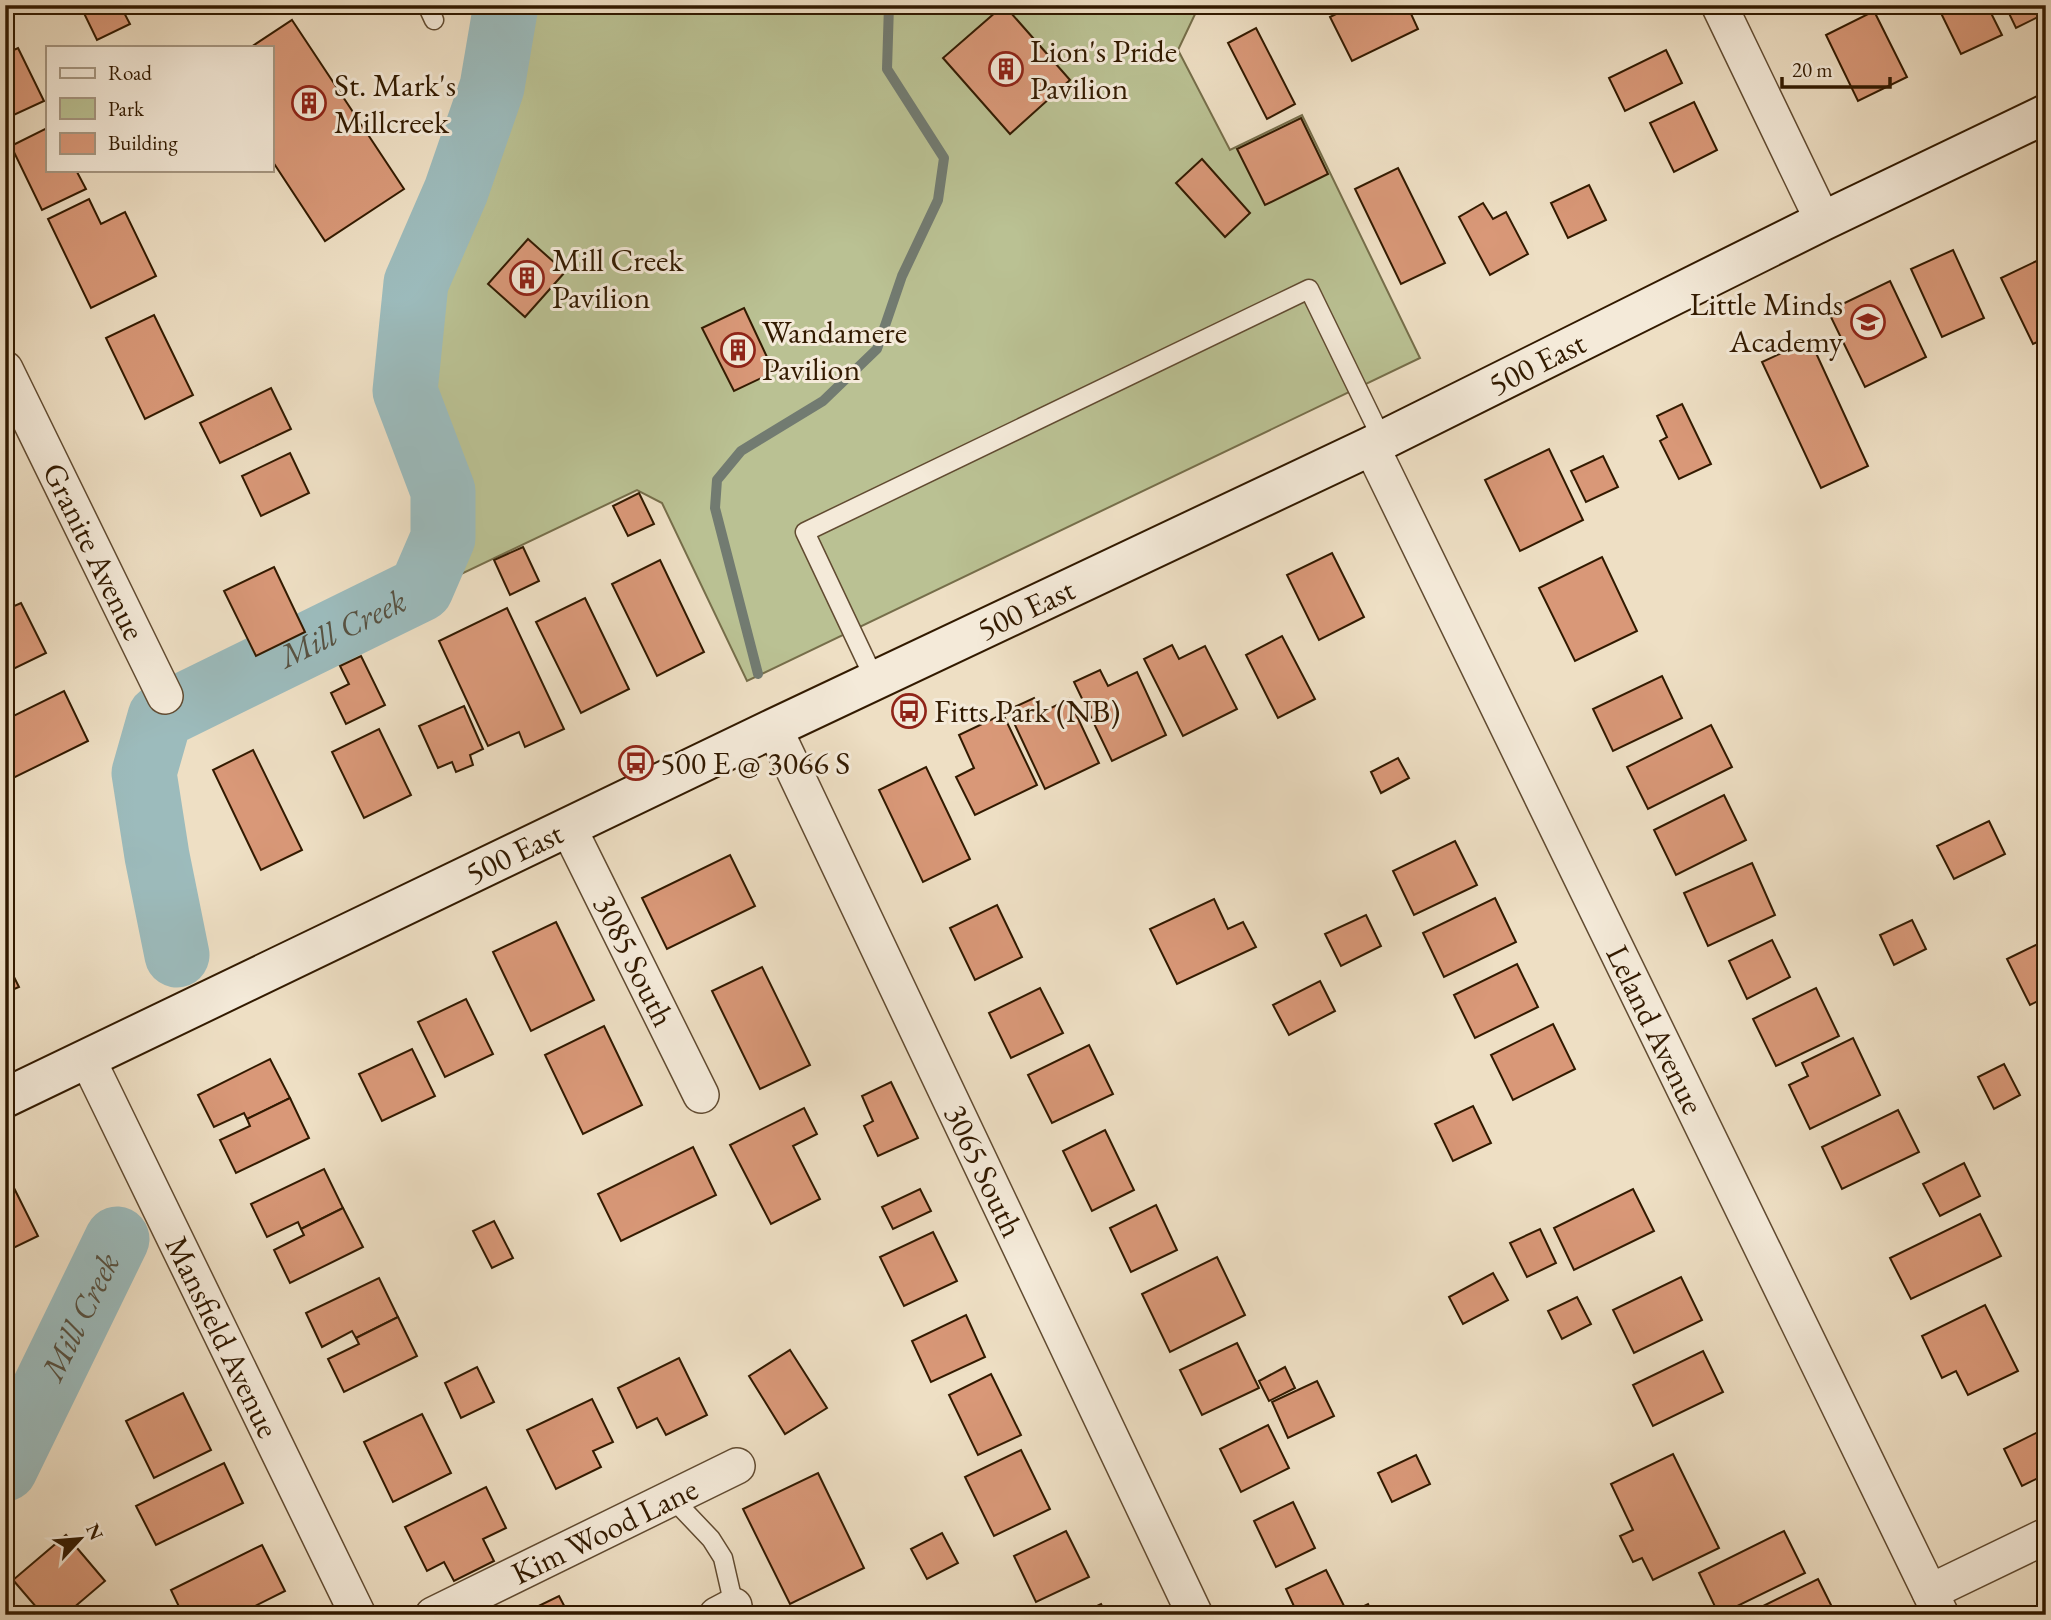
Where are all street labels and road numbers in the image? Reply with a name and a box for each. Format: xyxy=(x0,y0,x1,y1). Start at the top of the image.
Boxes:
street label: 500 East xyxy=(1481,322,1592,405)
street label: Granite Avenue xyxy=(33,456,155,647)
street label: 500 East xyxy=(970,568,1081,650)
street label: 500 East xyxy=(459,812,570,894)
street label: 3085 South xyxy=(584,888,685,1033)
street label: Leland Avenue xyxy=(1596,938,1714,1121)
street label: 3065 South xyxy=(935,1097,1034,1244)
street label: Mansfield Avenue xyxy=(156,1229,290,1445)
street label: Kim Wood Lane xyxy=(504,1468,705,1594)

